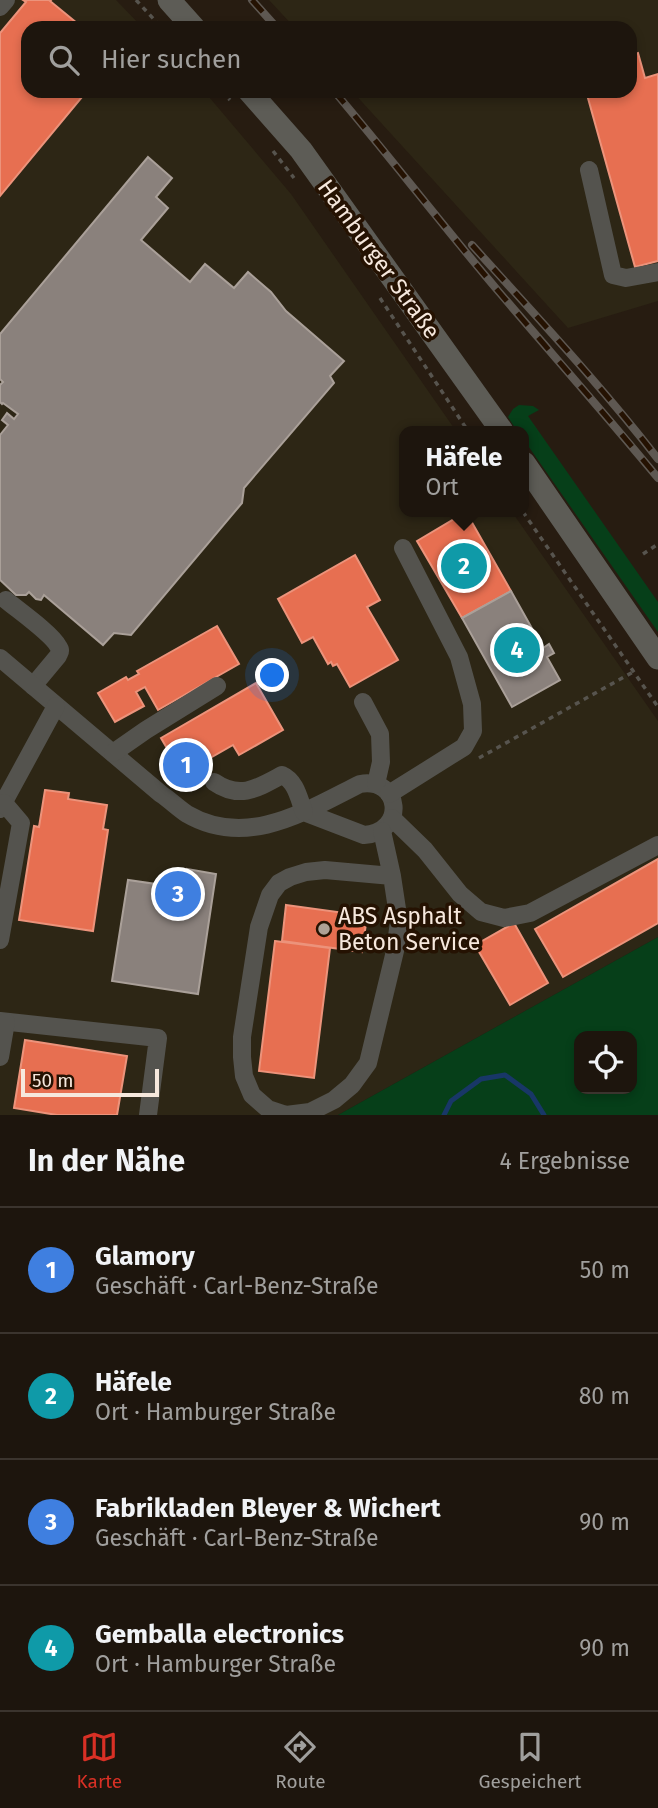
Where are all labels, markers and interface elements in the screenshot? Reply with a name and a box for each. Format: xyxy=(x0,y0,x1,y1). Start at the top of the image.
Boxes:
search box xyxy=(21,21,637,98)
icon: search xyxy=(45,41,83,79)
text: Hier suchen xyxy=(101,44,241,75)
street label: Hamburger Straße xyxy=(312,174,446,344)
popup xyxy=(399,426,529,517)
text: Häfele xyxy=(426,442,502,473)
text: Ort xyxy=(426,473,459,501)
pin: 2 xyxy=(441,540,487,592)
pin: 4 xyxy=(494,624,540,676)
your location xyxy=(255,658,289,692)
pin: 1 xyxy=(163,739,209,791)
pin: 3 xyxy=(155,868,201,920)
place label: ABS Asphalt Beton Service xyxy=(338,902,480,956)
marker: ABS Asphalt Beton Service xyxy=(316,921,332,937)
map controls xyxy=(574,1031,637,1094)
button: locate xyxy=(574,1031,637,1094)
scale bar xyxy=(21,1066,159,1098)
text: 50 m xyxy=(32,1069,73,1092)
text: In der Nähe xyxy=(28,1143,185,1179)
text: 4 Ergebnisse xyxy=(500,1147,630,1175)
text: Glamory xyxy=(95,1241,195,1272)
text: 1 xyxy=(46,1256,56,1284)
text: 50 m xyxy=(580,1256,630,1284)
text: Geschäft · Carl-Benz-Straße xyxy=(95,1272,379,1300)
text: Häfele xyxy=(95,1367,172,1398)
text: 2 xyxy=(45,1382,57,1410)
text: 80 m xyxy=(579,1382,630,1410)
text: Ort · Hamburger Straße xyxy=(95,1398,336,1426)
text: Fabrikladen Bleyer & Wichert xyxy=(95,1493,440,1524)
text: 3 xyxy=(45,1508,57,1536)
text: 90 m xyxy=(579,1508,630,1536)
text: Geschäft · Carl-Benz-Straße xyxy=(95,1524,379,1552)
text: Gemballa electronics xyxy=(95,1619,344,1650)
text: 4 xyxy=(45,1634,58,1662)
text: 90 m xyxy=(579,1634,630,1662)
text: Ort · Hamburger Straße xyxy=(95,1650,336,1678)
tab: Karte xyxy=(77,1728,122,1793)
tab: Route xyxy=(275,1728,325,1793)
tab: Gespeichert xyxy=(479,1728,581,1793)

